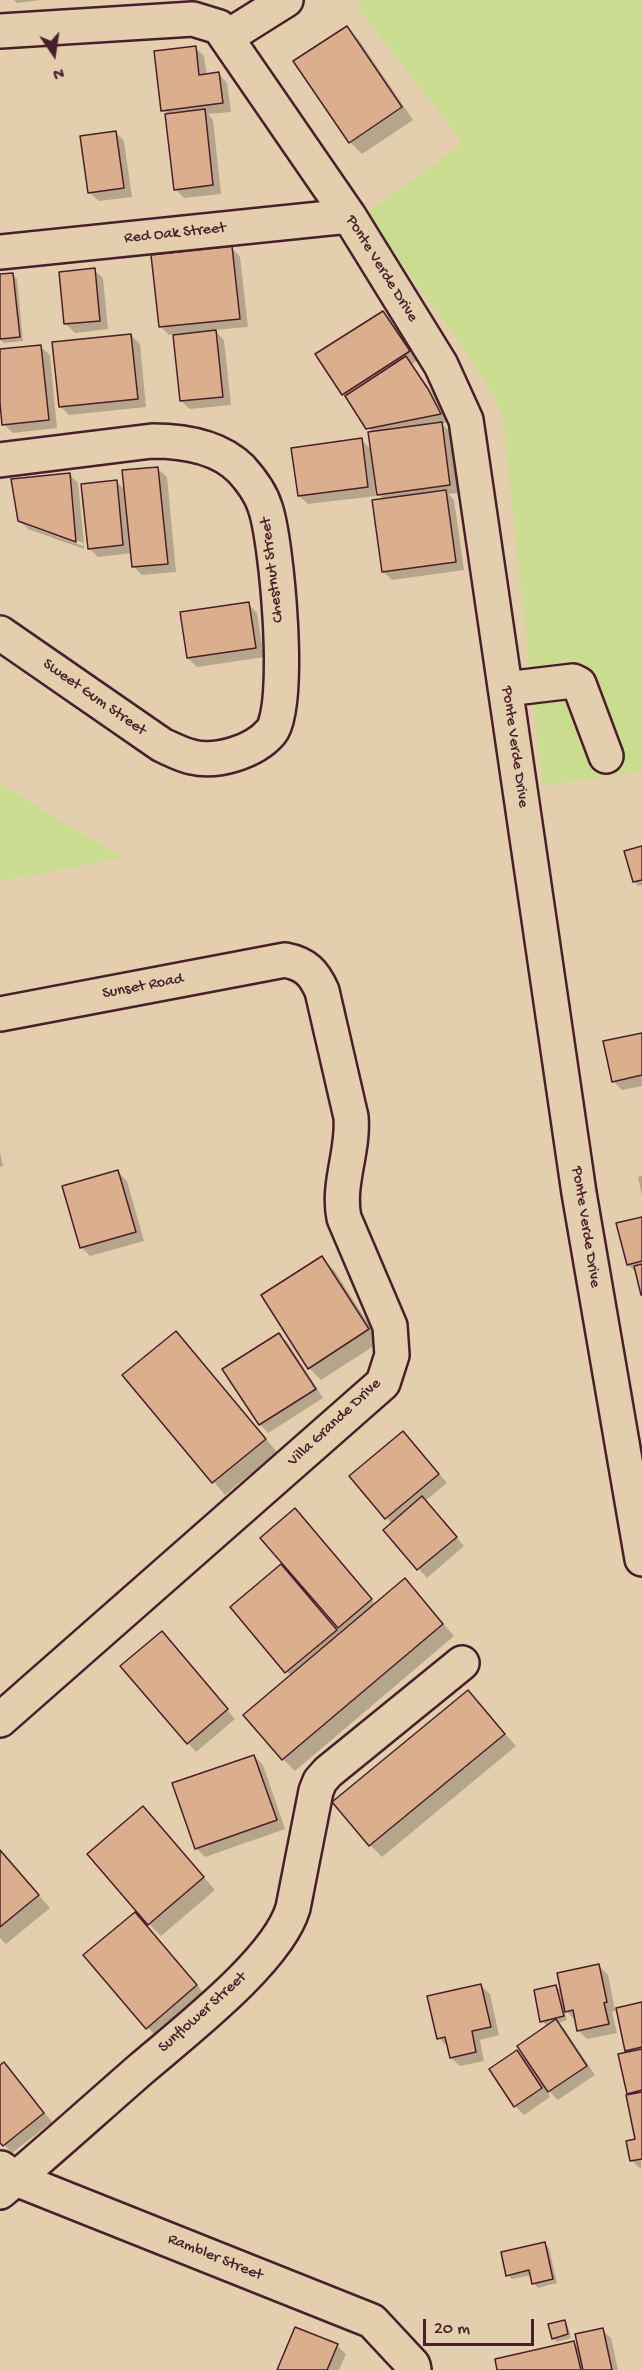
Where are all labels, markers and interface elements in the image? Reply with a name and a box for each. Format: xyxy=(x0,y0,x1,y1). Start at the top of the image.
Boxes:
north arrow xyxy=(24,24,84,84)
text: N xyxy=(51,62,65,82)
street label: Ponte Verde Drive xyxy=(340,212,422,326)
street label: Red Oak Street xyxy=(123,219,227,249)
street label: Chestnut Street xyxy=(257,516,289,624)
street label: Sweet Gum Street xyxy=(38,655,150,741)
street label: Ponte Verde Drive xyxy=(496,685,532,809)
street label: Sunset Road xyxy=(101,970,185,1004)
street label: Ponte Verde Drive xyxy=(566,1165,604,1289)
street label: Villa Grande Drive xyxy=(284,1375,386,1471)
street label: Sunflower Street xyxy=(155,1968,251,2058)
street label: Rambler Street xyxy=(165,2230,265,2286)
scale bar xyxy=(426,2307,537,2345)
text: 20 m xyxy=(434,2319,470,2340)

